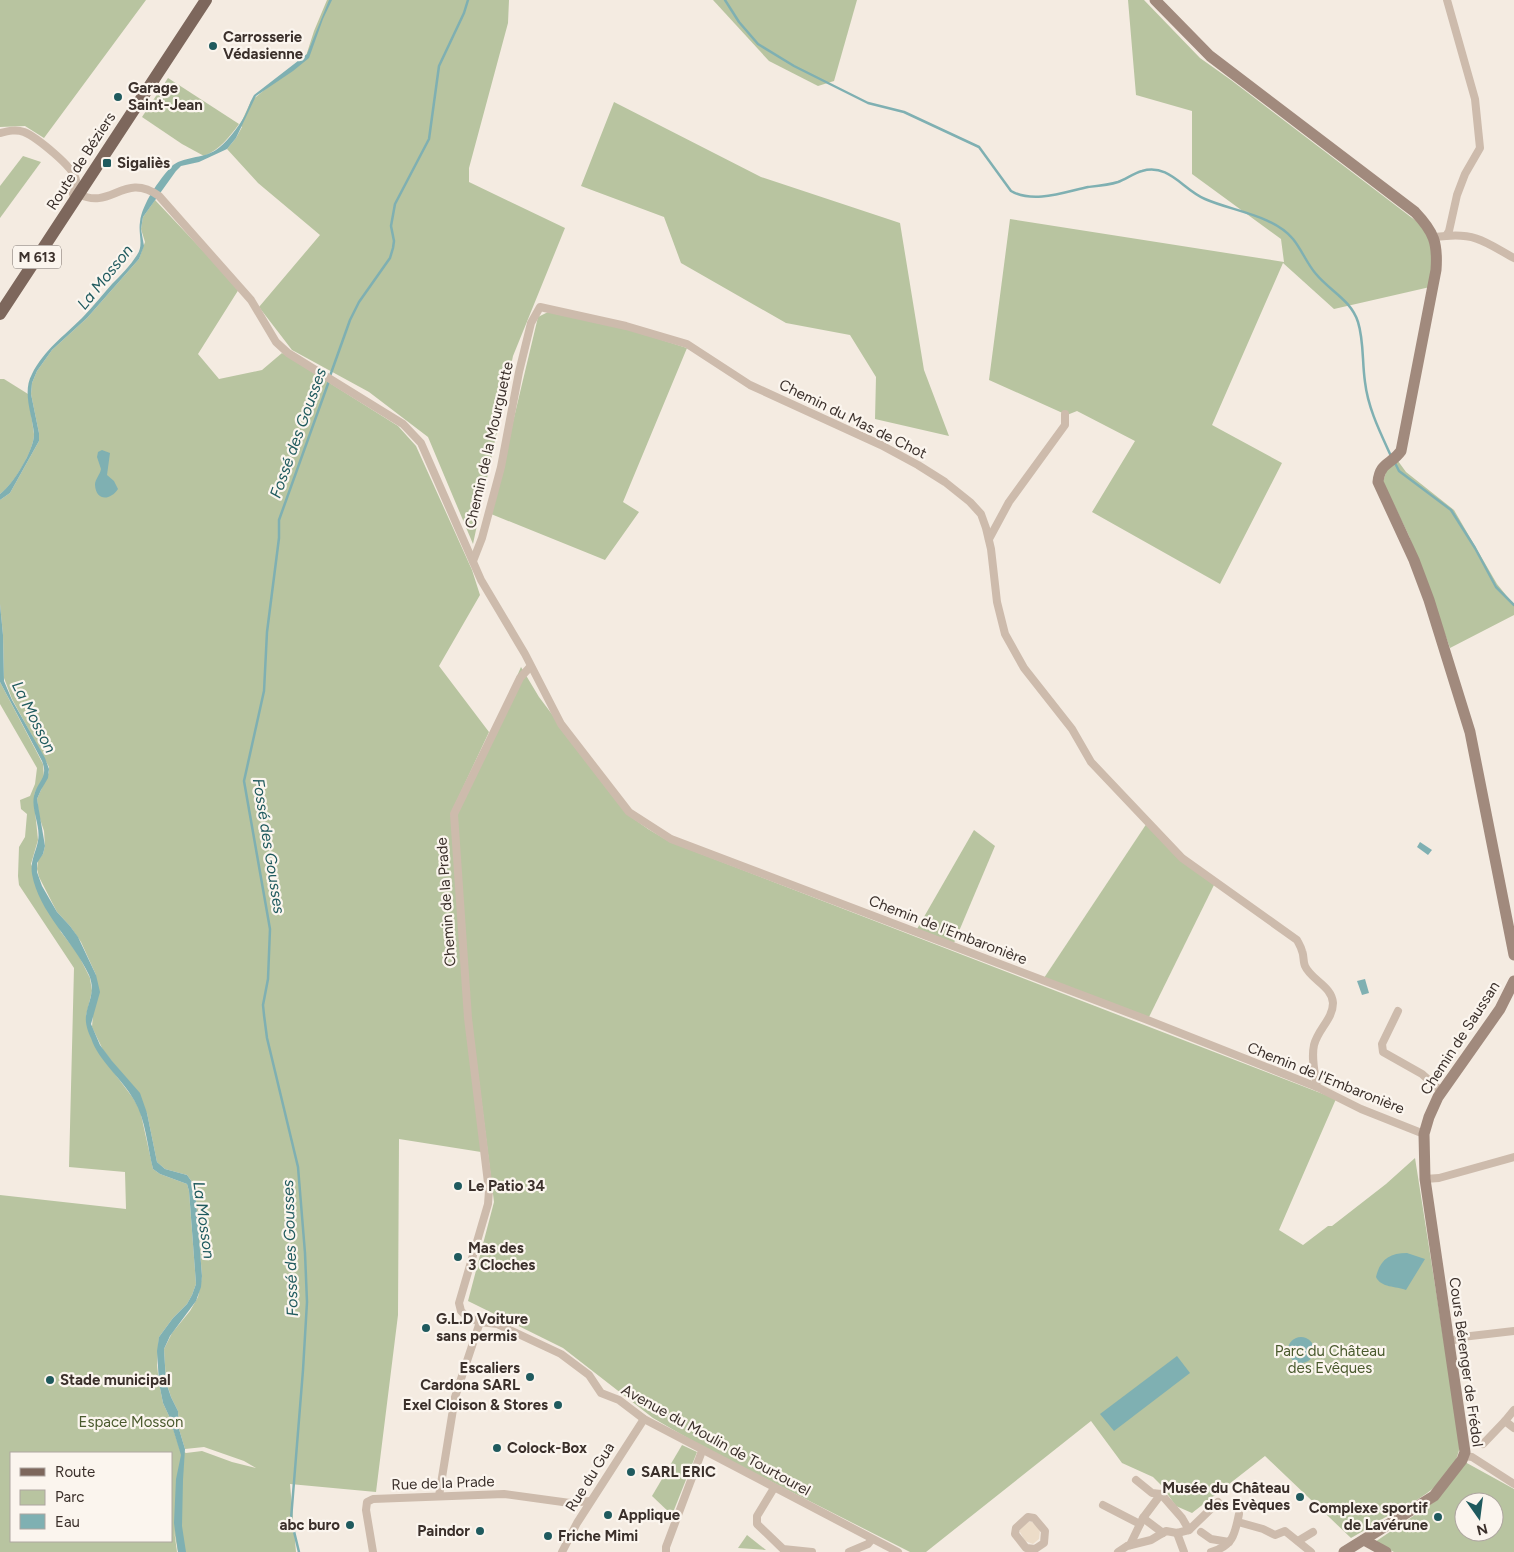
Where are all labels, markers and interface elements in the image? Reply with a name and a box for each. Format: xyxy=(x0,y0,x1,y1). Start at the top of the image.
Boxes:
place label: Carrosserie Védasienne xyxy=(223,28,304,63)
marker: Carrosserie Védasienne xyxy=(207,40,219,52)
place label: Garage Saint-Jean xyxy=(128,79,203,114)
marker: Garage Saint-Jean xyxy=(112,91,124,103)
street label: Route de Béziers xyxy=(43,109,119,213)
place label: Sigaliès xyxy=(117,154,170,172)
marker: Sigaliès xyxy=(101,157,113,169)
water label: La Mosson xyxy=(73,241,137,313)
road number: M 613 xyxy=(13,246,61,268)
street label: Chemin de la Mourguette xyxy=(461,360,517,530)
water label: Fossé des Gousses xyxy=(266,365,331,501)
street label: Chemin du Mas de Chot xyxy=(776,375,930,463)
water label: La Mosson xyxy=(8,678,60,756)
water label: Fossé des Gousses xyxy=(249,777,289,916)
street label: Chemin de la Prade xyxy=(433,837,459,967)
street label: Chemin de l'Embaronière xyxy=(866,892,1030,968)
street label: Chemin de Saussan xyxy=(1417,978,1503,1098)
street label: Chemin de l'Embaronière xyxy=(1245,1038,1407,1118)
place label: Le Patio 34 xyxy=(468,1177,545,1195)
water label: Fossé des Gousses xyxy=(278,1179,302,1317)
water label: La Mosson xyxy=(189,1180,219,1260)
marker: Le Patio 34 xyxy=(452,1180,464,1192)
place label: Mas des 3 Cloches xyxy=(468,1239,535,1274)
marker: Mas des 3 Cloches xyxy=(452,1251,464,1263)
street label: Cours Bérenger de Frédol xyxy=(1445,1276,1487,1448)
place label: G.L.D Voiture sans permis xyxy=(436,1310,529,1345)
marker: G.L.D Voiture sans permis xyxy=(420,1322,432,1334)
park label: Parc du Château des Evêques xyxy=(1275,1342,1385,1377)
place label: Escaliers Cardona SARL xyxy=(420,1359,520,1394)
place label: Stade municipal xyxy=(60,1371,171,1389)
marker: Escaliers Cardona SARL xyxy=(524,1371,536,1383)
marker: Stade municipal xyxy=(44,1374,56,1386)
street label: Avenue du Moulin de Tourtourel xyxy=(618,1380,814,1500)
place label: Exel Cloison & Stores xyxy=(403,1396,548,1414)
marker: Exel Cloison & Stores xyxy=(552,1399,564,1411)
park label: Espace Mosson xyxy=(79,1413,183,1431)
place label: Colock-Box xyxy=(507,1439,587,1457)
street label: Rue du Gua xyxy=(562,1439,618,1515)
marker: Colock-Box xyxy=(491,1442,503,1454)
legend xyxy=(10,1452,172,1542)
text: Route xyxy=(55,1463,95,1481)
place label: SARL ERIC xyxy=(641,1463,716,1481)
marker: SARL ERIC xyxy=(625,1466,637,1478)
street label: Rue de la Prade xyxy=(391,1472,495,1494)
place label: Musée du Château des Evèques xyxy=(1162,1479,1290,1514)
text: Parc xyxy=(55,1488,84,1506)
marker: Musée du Château des Evèques xyxy=(1294,1491,1306,1503)
north arrow xyxy=(1454,1492,1504,1542)
place label: Complexe sportif de Lavérune xyxy=(1309,1499,1429,1534)
place label: Applique xyxy=(618,1506,681,1524)
marker: Applique xyxy=(602,1509,614,1521)
marker: Complexe sportif de Lavérune xyxy=(1432,1511,1444,1523)
text: Eau xyxy=(55,1513,80,1531)
place label: abc buro xyxy=(279,1516,340,1534)
marker: abc buro xyxy=(344,1519,356,1531)
text: N xyxy=(1475,1520,1489,1539)
place label: Paindor xyxy=(417,1522,470,1540)
marker: Paindor xyxy=(474,1525,486,1537)
place label: Friche Mimi xyxy=(558,1527,638,1545)
marker: Friche Mimi xyxy=(542,1530,554,1542)

